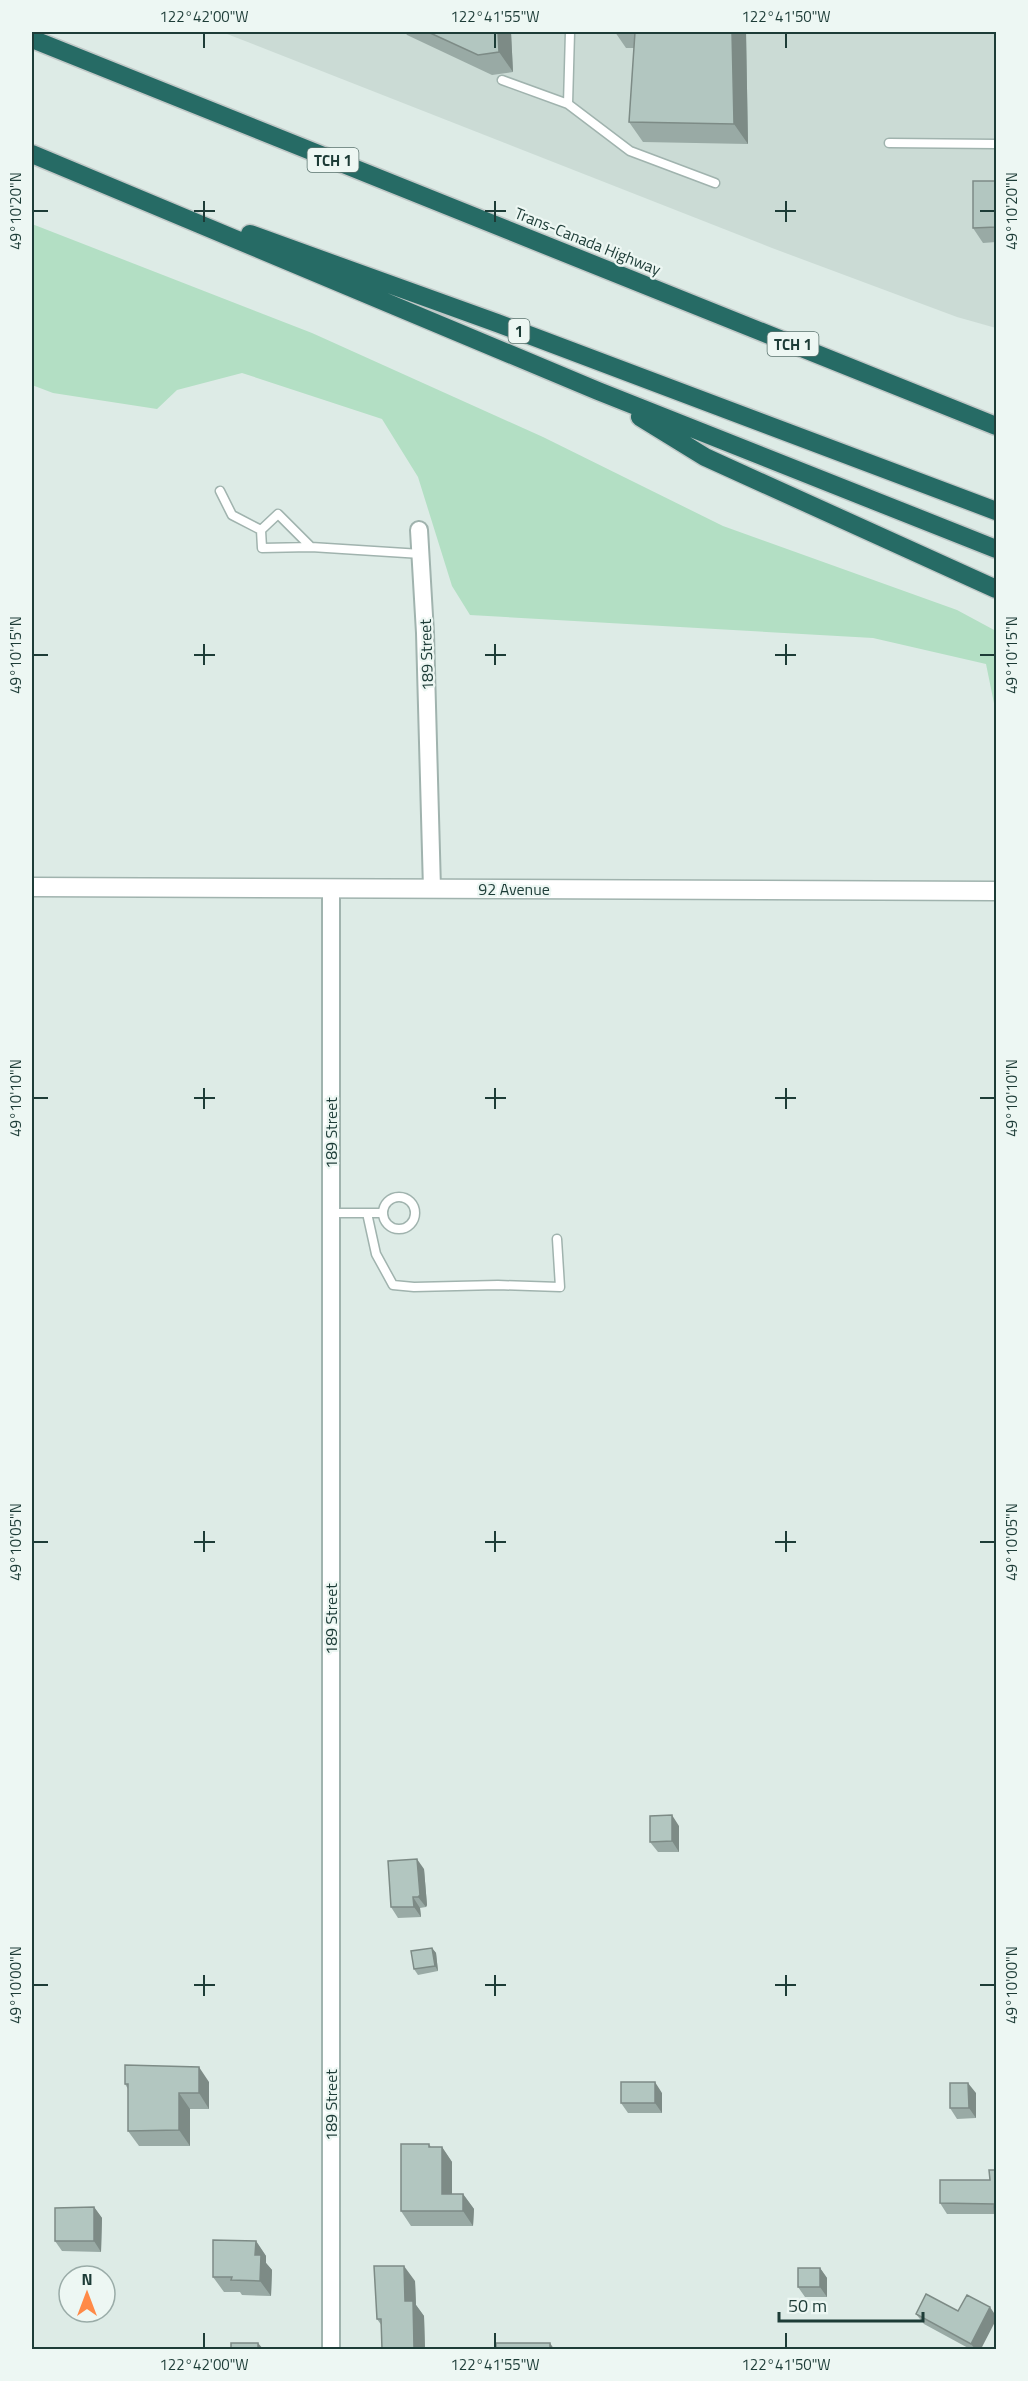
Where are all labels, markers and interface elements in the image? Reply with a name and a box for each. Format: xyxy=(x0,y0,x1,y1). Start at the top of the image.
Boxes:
text: 122°42'00"W xyxy=(159,5,249,28)
text: 122°41'55"W xyxy=(450,5,540,28)
text: 122°41'50"W xyxy=(741,5,831,28)
road number: TCH 1 xyxy=(308,148,358,172)
text: 49°10'20"N xyxy=(4,172,27,250)
text: 49°10'20"N xyxy=(1000,172,1023,250)
street label: Trans-Canada Highway xyxy=(511,201,665,281)
road number: 1 xyxy=(508,319,530,343)
road number: TCH 1 xyxy=(768,332,818,356)
text: 49°10'15"N xyxy=(4,616,27,694)
text: 49°10'15"N xyxy=(1000,616,1023,694)
street label: 189 Street xyxy=(413,618,439,691)
street label: 92 Avenue xyxy=(478,877,550,901)
text: 49°10'10"N xyxy=(4,1059,27,1137)
text: 49°10'10"N xyxy=(1000,1059,1023,1137)
street label: 189 Street xyxy=(319,1097,343,1169)
text: 49°10'05"N xyxy=(4,1503,27,1581)
text: 49°10'05"N xyxy=(1000,1503,1023,1581)
street label: 189 Street xyxy=(319,1583,343,1655)
text: 49°10'00"N xyxy=(4,1946,27,2024)
text: 49°10'00"N xyxy=(1000,1946,1023,2024)
street label: 189 Street xyxy=(319,2069,343,2141)
north arrow xyxy=(57,2264,117,2324)
text: N xyxy=(81,2267,93,2291)
scale bar xyxy=(779,2285,923,2323)
text: 50 m xyxy=(788,2292,827,2319)
text: 122°42'00"W xyxy=(159,2353,249,2376)
text: 122°41'55"W xyxy=(450,2353,540,2376)
text: 122°41'50"W xyxy=(741,2353,831,2376)

